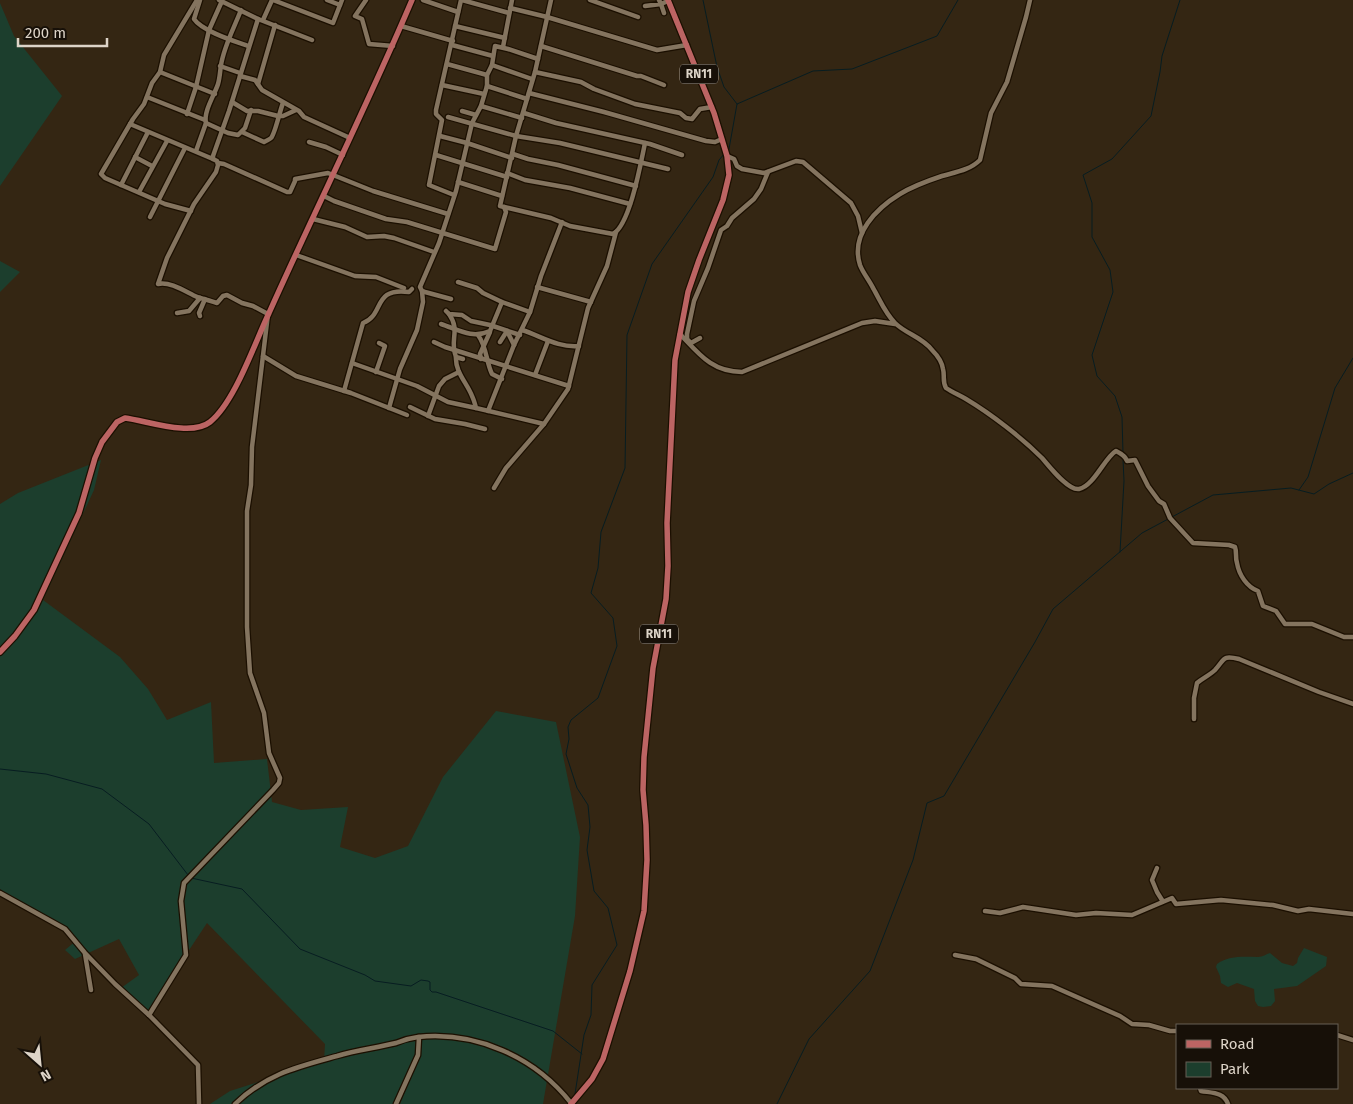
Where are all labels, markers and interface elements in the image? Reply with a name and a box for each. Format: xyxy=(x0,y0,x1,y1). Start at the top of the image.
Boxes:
scale bar xyxy=(18,15,106,47)
text: 200 m xyxy=(25,24,66,42)
road number: RN11 xyxy=(680,64,718,84)
road number: RN11 xyxy=(640,624,678,644)
legend xyxy=(1176,1024,1338,1089)
text: Road xyxy=(1220,1035,1255,1053)
north arrow xyxy=(15,1039,65,1089)
text: Park xyxy=(1220,1060,1250,1078)
text: N xyxy=(38,1065,54,1085)

